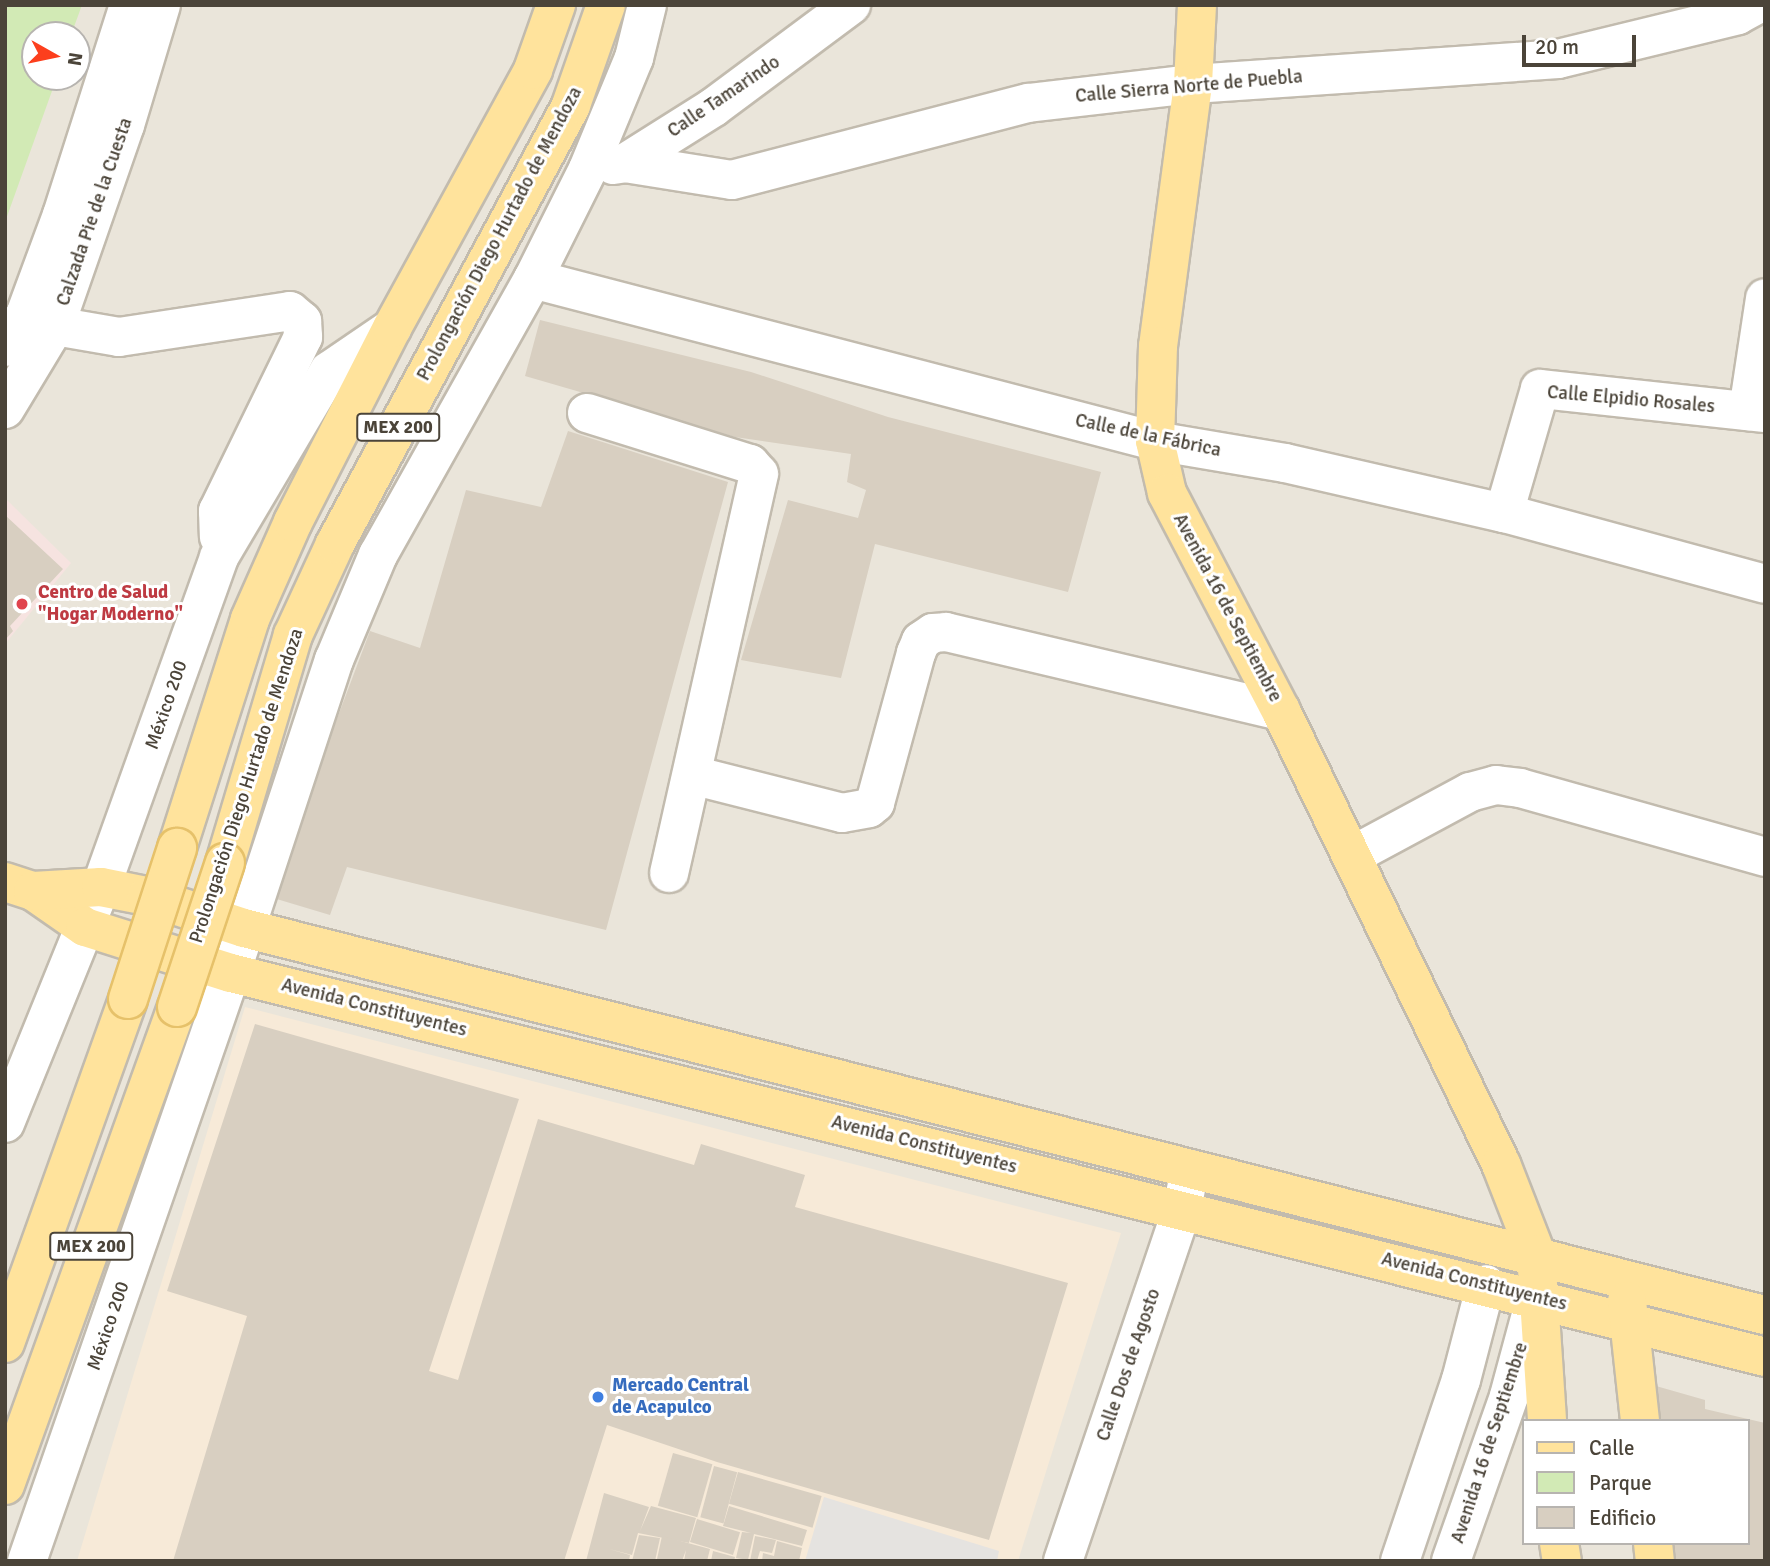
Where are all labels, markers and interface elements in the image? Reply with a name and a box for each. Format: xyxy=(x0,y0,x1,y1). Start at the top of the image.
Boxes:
north arrow xyxy=(21,21,91,91)
scale bar xyxy=(1525,21,1639,65)
text: 20 m xyxy=(1535,34,1579,60)
text: N xyxy=(62,51,88,67)
street label: Calle Tamarindo xyxy=(664,51,784,143)
street label: Calle Sierra Norte de Puebla xyxy=(1074,66,1304,108)
street label: Prolongación Diego Hurtado de Mendoza xyxy=(413,83,587,385)
street label: Calzada Pie de la Cuesta xyxy=(52,115,138,309)
street label: Calle Elpidio Rosales xyxy=(1546,381,1716,419)
street label: Calle de la Fábrica xyxy=(1073,409,1223,463)
road number: MEX 200 xyxy=(356,412,440,442)
street label: Avenida 16 de Septiembre xyxy=(1168,510,1286,706)
place label: Centro de Salud "Hogar Moderno" xyxy=(38,582,183,626)
marker: Centro de Salud "Hogar Moderno" xyxy=(12,594,32,614)
street label: Prolongación Diego Hurtado de Mendoza xyxy=(185,626,309,946)
street label: México 200 xyxy=(141,658,193,752)
street label: Avenida Constituyentes xyxy=(279,974,469,1042)
street label: Avenida Constituyentes xyxy=(829,1111,1019,1179)
road number: MEX 200 xyxy=(49,1232,133,1260)
street label: Avenida Constituyentes xyxy=(1379,1248,1569,1316)
street label: México 200 xyxy=(83,1279,135,1373)
street label: Calle Dos de Agosto xyxy=(1092,1286,1166,1444)
street label: Avenida 16 de Septiembre xyxy=(1447,1340,1533,1546)
place label: Mercado Central de Acapulco xyxy=(612,1375,749,1419)
marker: Mercado Central de Acapulco xyxy=(590,1389,606,1405)
legend xyxy=(1522,1419,1749,1545)
text: Calle xyxy=(1589,1435,1635,1461)
text: Parque xyxy=(1589,1470,1652,1496)
text: Edificio xyxy=(1589,1505,1656,1531)

